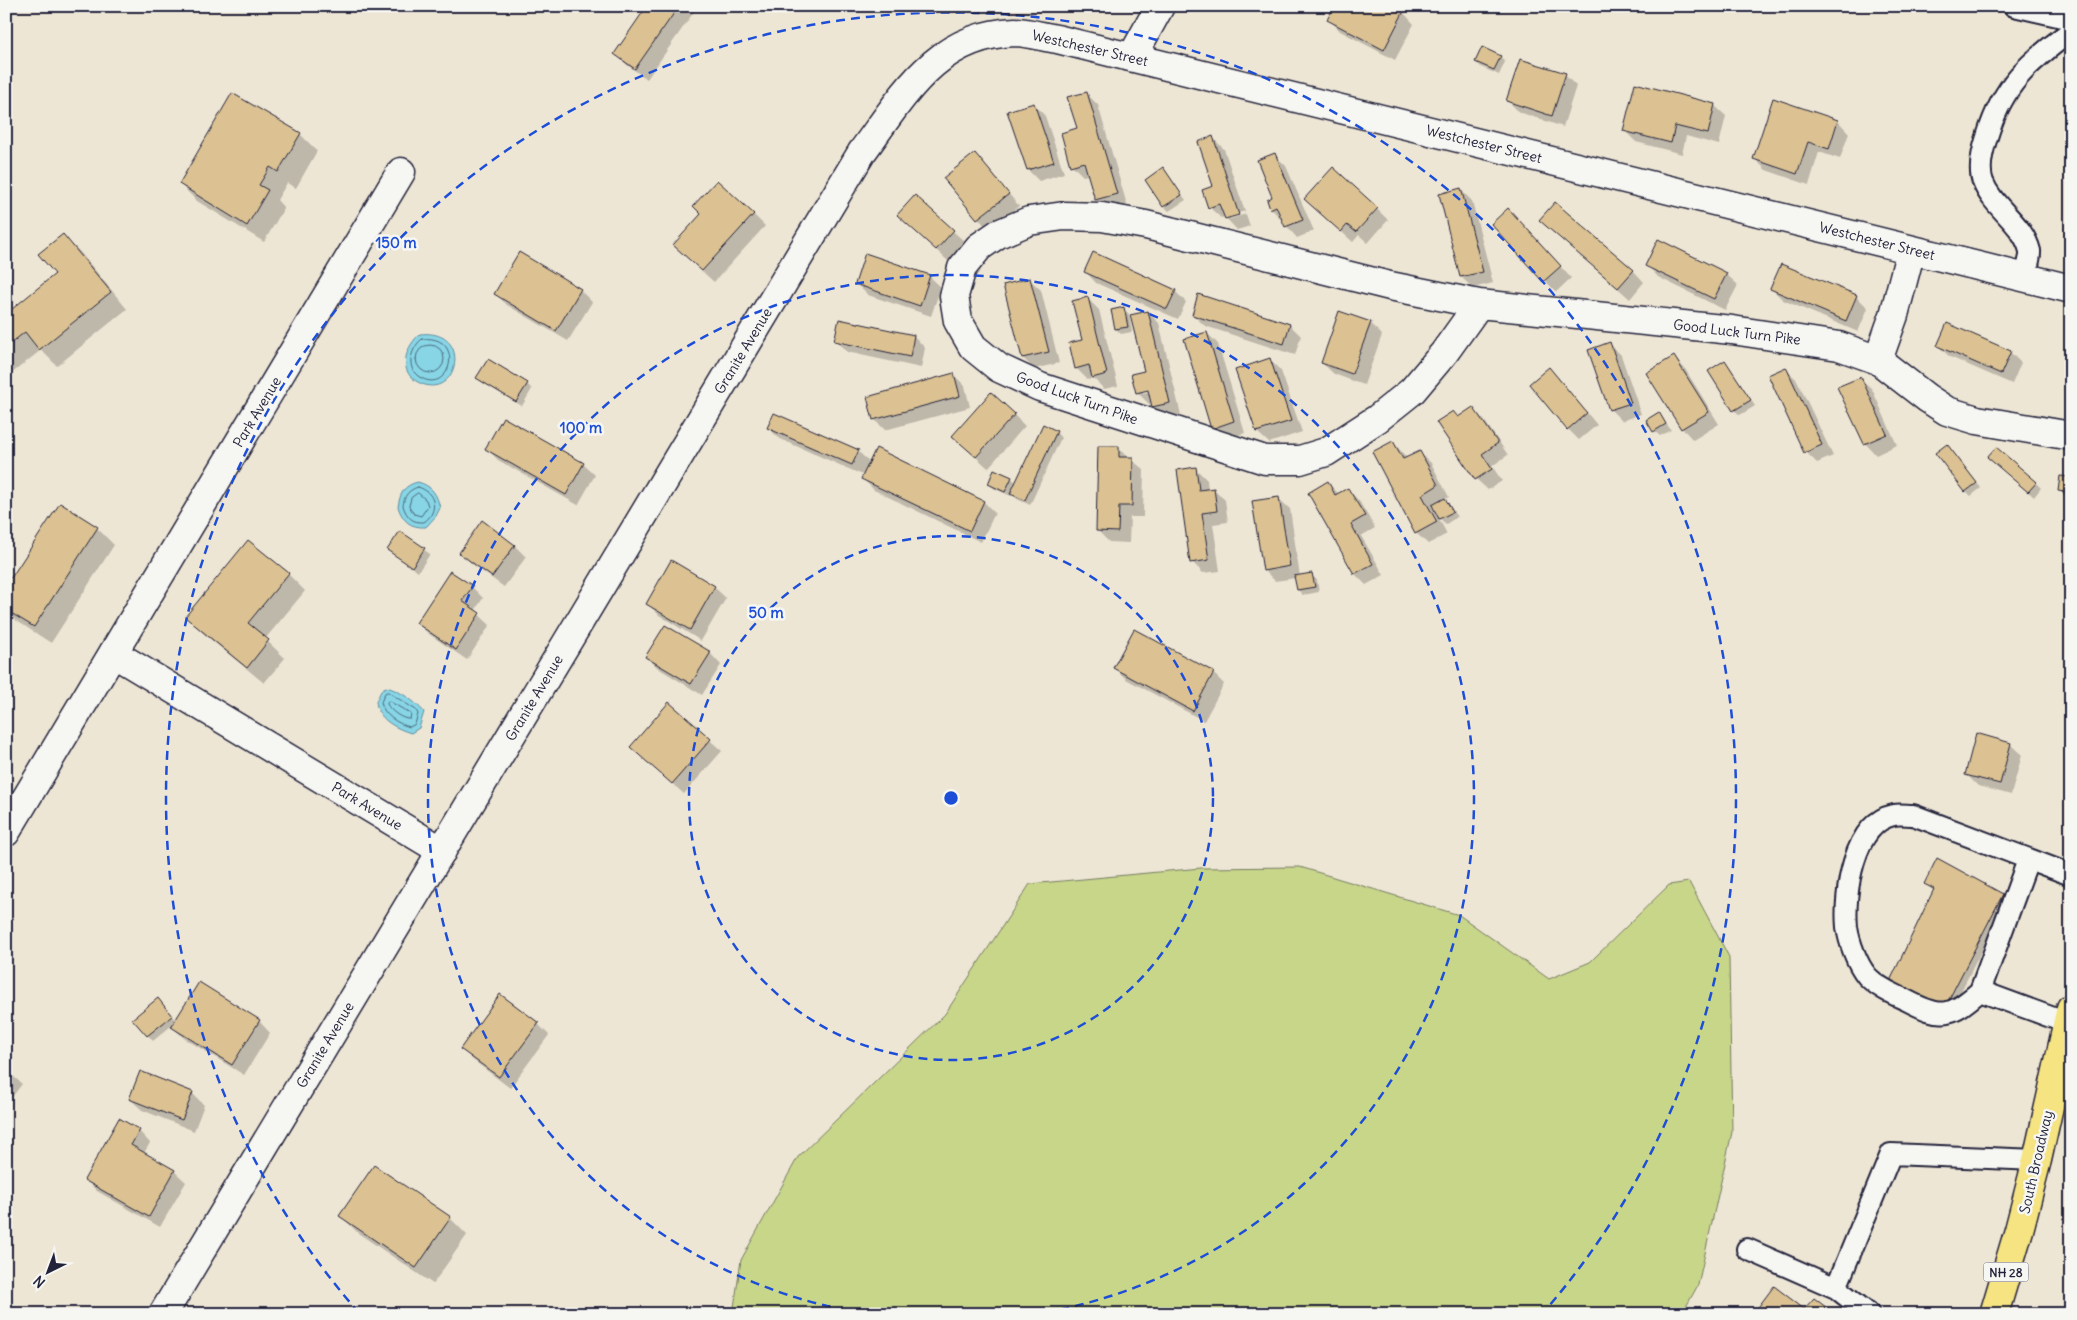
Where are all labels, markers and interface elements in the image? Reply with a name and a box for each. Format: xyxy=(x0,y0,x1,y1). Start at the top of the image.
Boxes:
street label: Westchester Street xyxy=(1030,26,1150,70)
street label: Westchester Street xyxy=(1424,121,1544,167)
street label: Westchester Street xyxy=(1817,218,1937,264)
text: 150 m xyxy=(375,233,417,252)
street label: Granite Avenue xyxy=(710,305,776,397)
street label: Good Luck Turn Pike xyxy=(1672,315,1802,349)
street label: Good Luck Turn Pike xyxy=(1014,368,1140,428)
street label: Park Avenue xyxy=(229,373,285,451)
text: 100 m xyxy=(560,418,602,437)
text: 50 m xyxy=(748,603,784,622)
street label: Granite Avenue xyxy=(501,652,567,744)
street label: Park Avenue xyxy=(328,778,406,834)
centre of rings xyxy=(942,789,960,807)
street label: Granite Avenue xyxy=(292,999,358,1091)
street label: South Broadway xyxy=(2015,1109,2057,1215)
north arrow xyxy=(22,1248,72,1298)
road number: NH 28 xyxy=(1984,1262,2028,1282)
text: N xyxy=(30,1272,49,1292)

